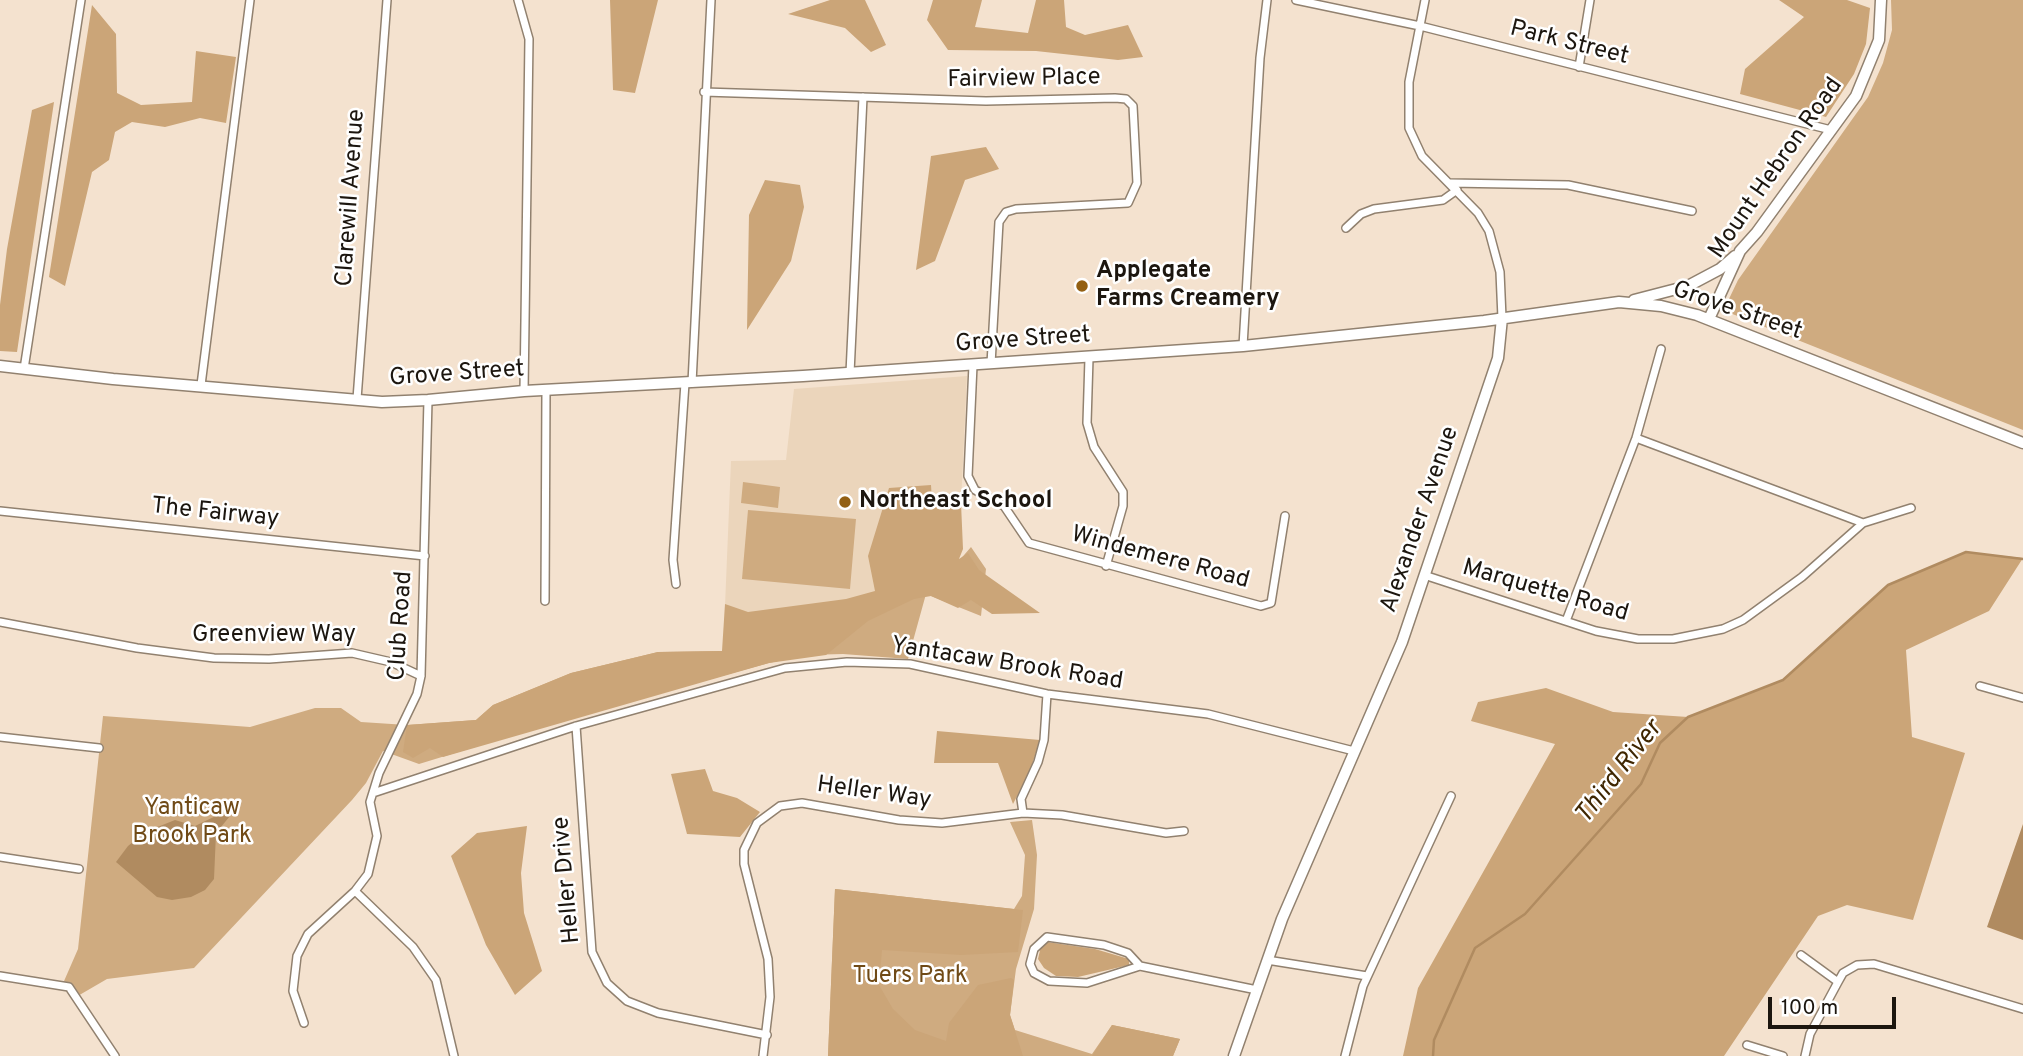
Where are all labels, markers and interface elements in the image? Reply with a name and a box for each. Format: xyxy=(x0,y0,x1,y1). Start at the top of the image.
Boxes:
street label: Park Street xyxy=(1507,15,1631,73)
street label: Fairview Place xyxy=(947,64,1101,96)
street label: Mount Hebron Road xyxy=(1704,73,1850,265)
street label: Clarewill Avenue xyxy=(331,108,373,288)
place label: Applegate Farms Creamery xyxy=(1096,258,1280,314)
street label: Grove Street xyxy=(1668,276,1806,348)
marker: Applegate Farms Creamery xyxy=(1074,278,1090,294)
street label: Grove Street xyxy=(955,322,1091,360)
street label: Grove Street xyxy=(389,356,525,394)
street label: Alexander Avenue xyxy=(1376,423,1466,617)
place label: Northeast School xyxy=(859,488,1052,516)
street label: The Fairway xyxy=(150,493,280,535)
marker: Northeast School xyxy=(837,494,853,510)
street label: Windemere Road xyxy=(1068,521,1252,597)
street label: Marquette Road xyxy=(1459,555,1631,629)
street label: Club Road xyxy=(384,570,420,682)
street label: Greenview Way xyxy=(192,622,356,650)
street label: Yantacaw Brook Road xyxy=(889,632,1125,698)
water label: Third River xyxy=(1570,715,1670,831)
street label: Heller Way xyxy=(815,772,933,816)
park label: Yanticaw Brook Park xyxy=(132,795,252,851)
street label: Heller Drive xyxy=(548,815,588,945)
park label: Tuers Park xyxy=(852,963,968,991)
scale bar xyxy=(1771,982,1899,1026)
text: 100 m xyxy=(1781,995,1838,1022)

